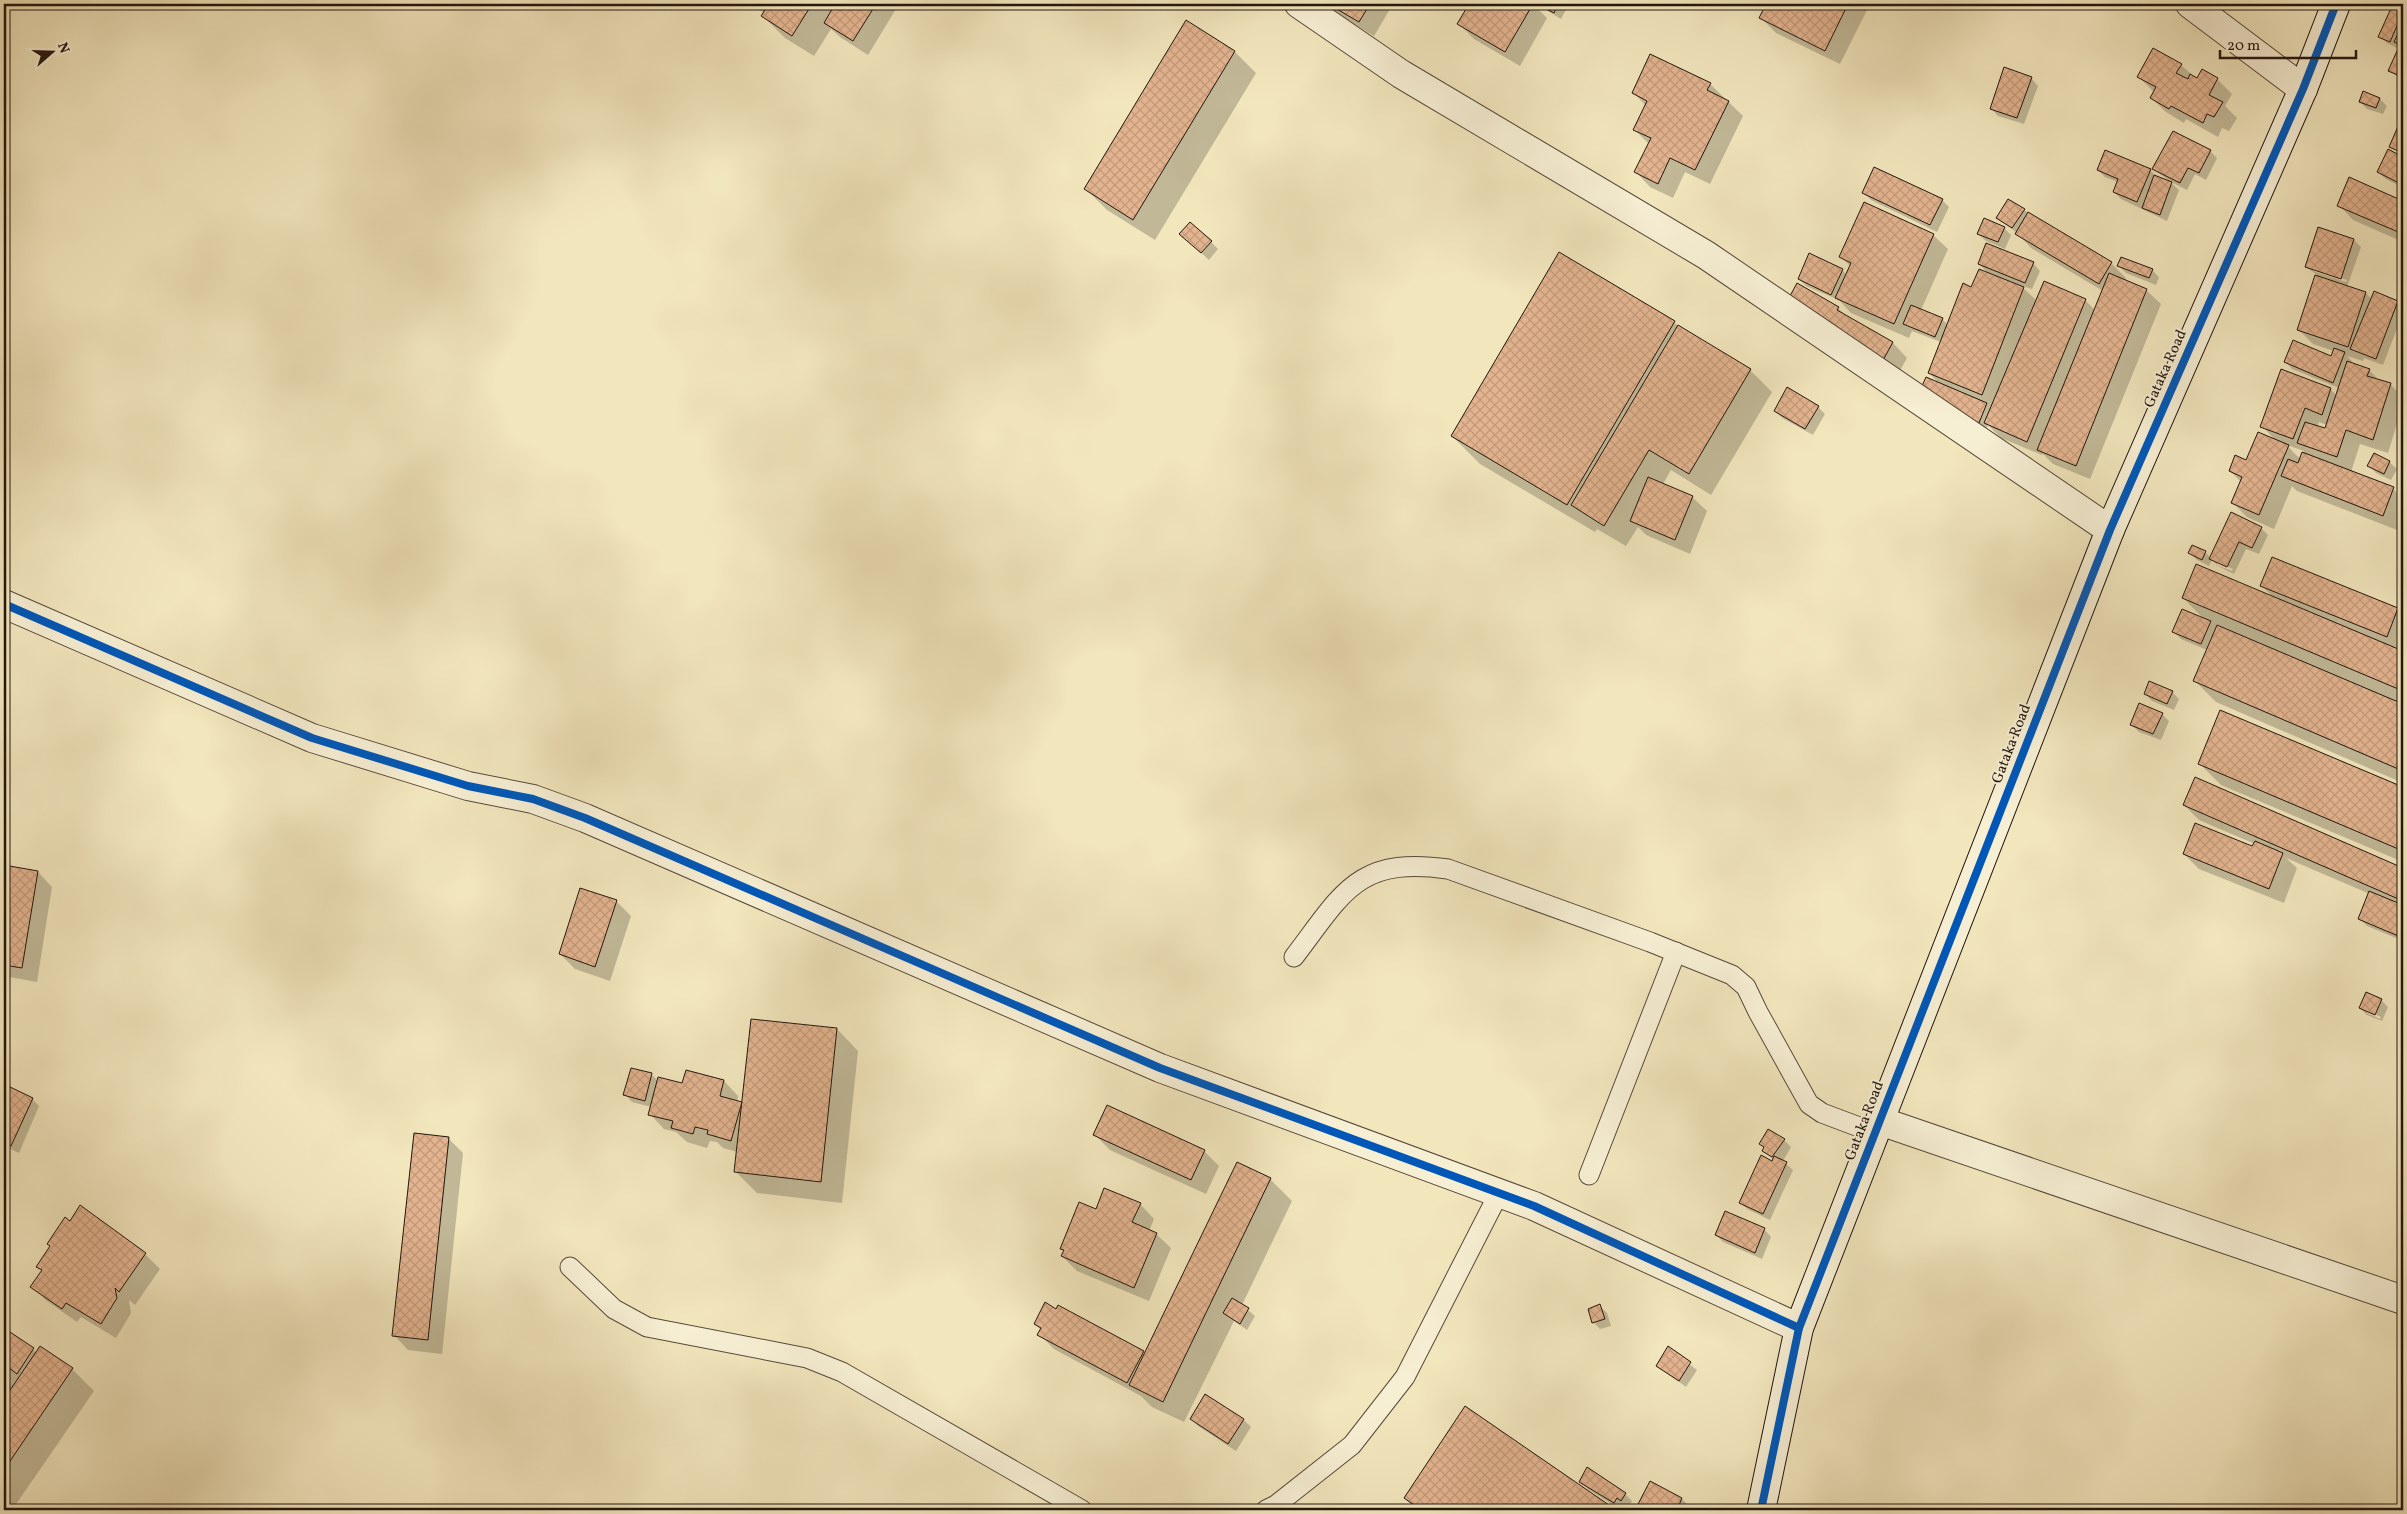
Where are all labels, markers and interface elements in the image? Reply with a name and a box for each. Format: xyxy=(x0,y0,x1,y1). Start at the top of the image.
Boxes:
north arrow xyxy=(28,28,78,78)
scale bar xyxy=(2220,28,2356,60)
text: 20 m xyxy=(2227,36,2260,57)
text: N xyxy=(52,40,73,56)
street label: Gataka Road xyxy=(2139,327,2193,411)
street label: Gataka Road xyxy=(1987,701,2037,787)
street label: Gataka Road xyxy=(1840,1078,1890,1164)

